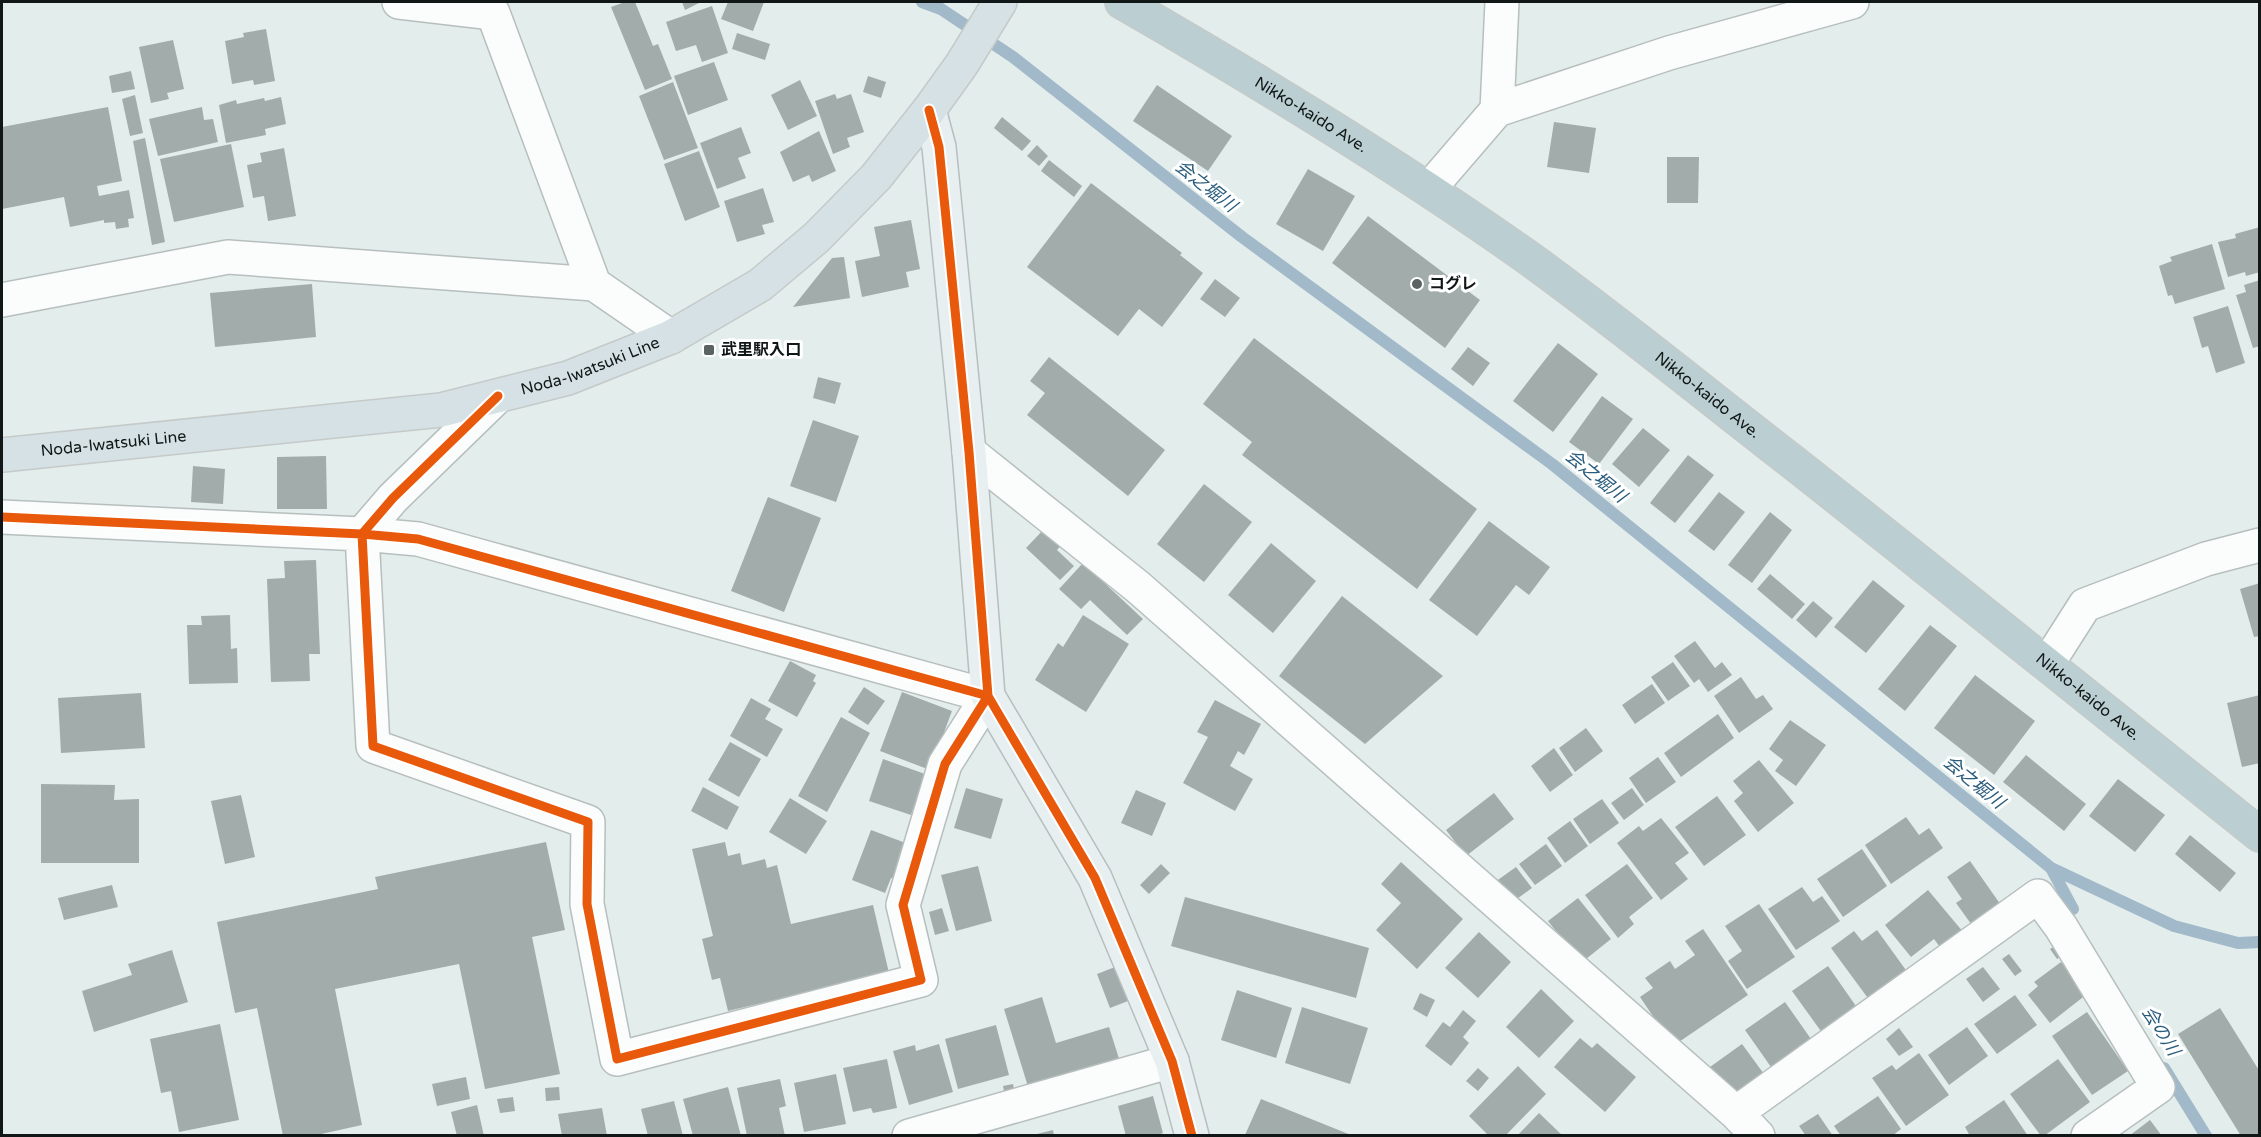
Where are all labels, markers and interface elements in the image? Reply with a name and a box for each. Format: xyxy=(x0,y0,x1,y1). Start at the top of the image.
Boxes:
street label: Nikko-kaido Ave. xyxy=(1251,72,1371,157)
water label: 会之堀川 xyxy=(1171,155,1243,218)
place label: コグレ xyxy=(1429,274,1477,294)
marker: コグレ xyxy=(1410,277,1424,291)
street label: Noda-Iwatsuki Line xyxy=(519,333,663,400)
place label: 武里駅入口 xyxy=(721,340,801,360)
marker: 武里駅入口 xyxy=(702,343,716,357)
street label: Nikko-kaido Ave. xyxy=(1651,347,1764,443)
street label: Noda-Iwatsuki Line xyxy=(40,426,187,461)
water label: 会之堀川 xyxy=(1561,445,1632,508)
street label: Nikko-kaido Ave. xyxy=(2032,649,2145,745)
water label: 会之堀川 xyxy=(1939,751,2010,814)
water label: 会の川 xyxy=(2137,1002,2186,1061)

